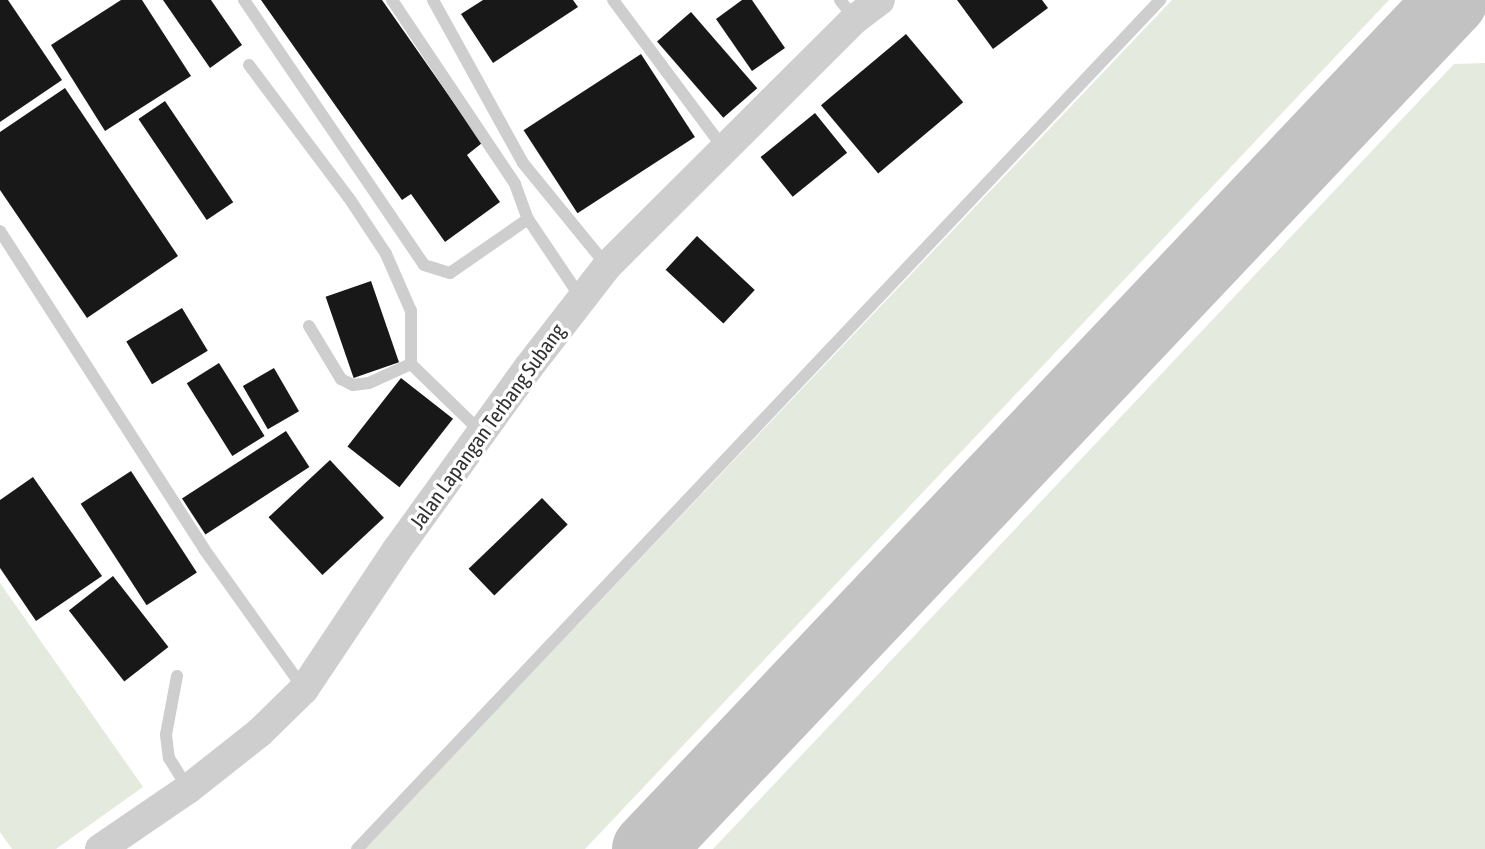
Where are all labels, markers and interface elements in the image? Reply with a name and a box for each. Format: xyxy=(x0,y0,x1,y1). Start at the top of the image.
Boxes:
street label: Jalan Lapangan Terbang Subang xyxy=(404,318,570,534)

